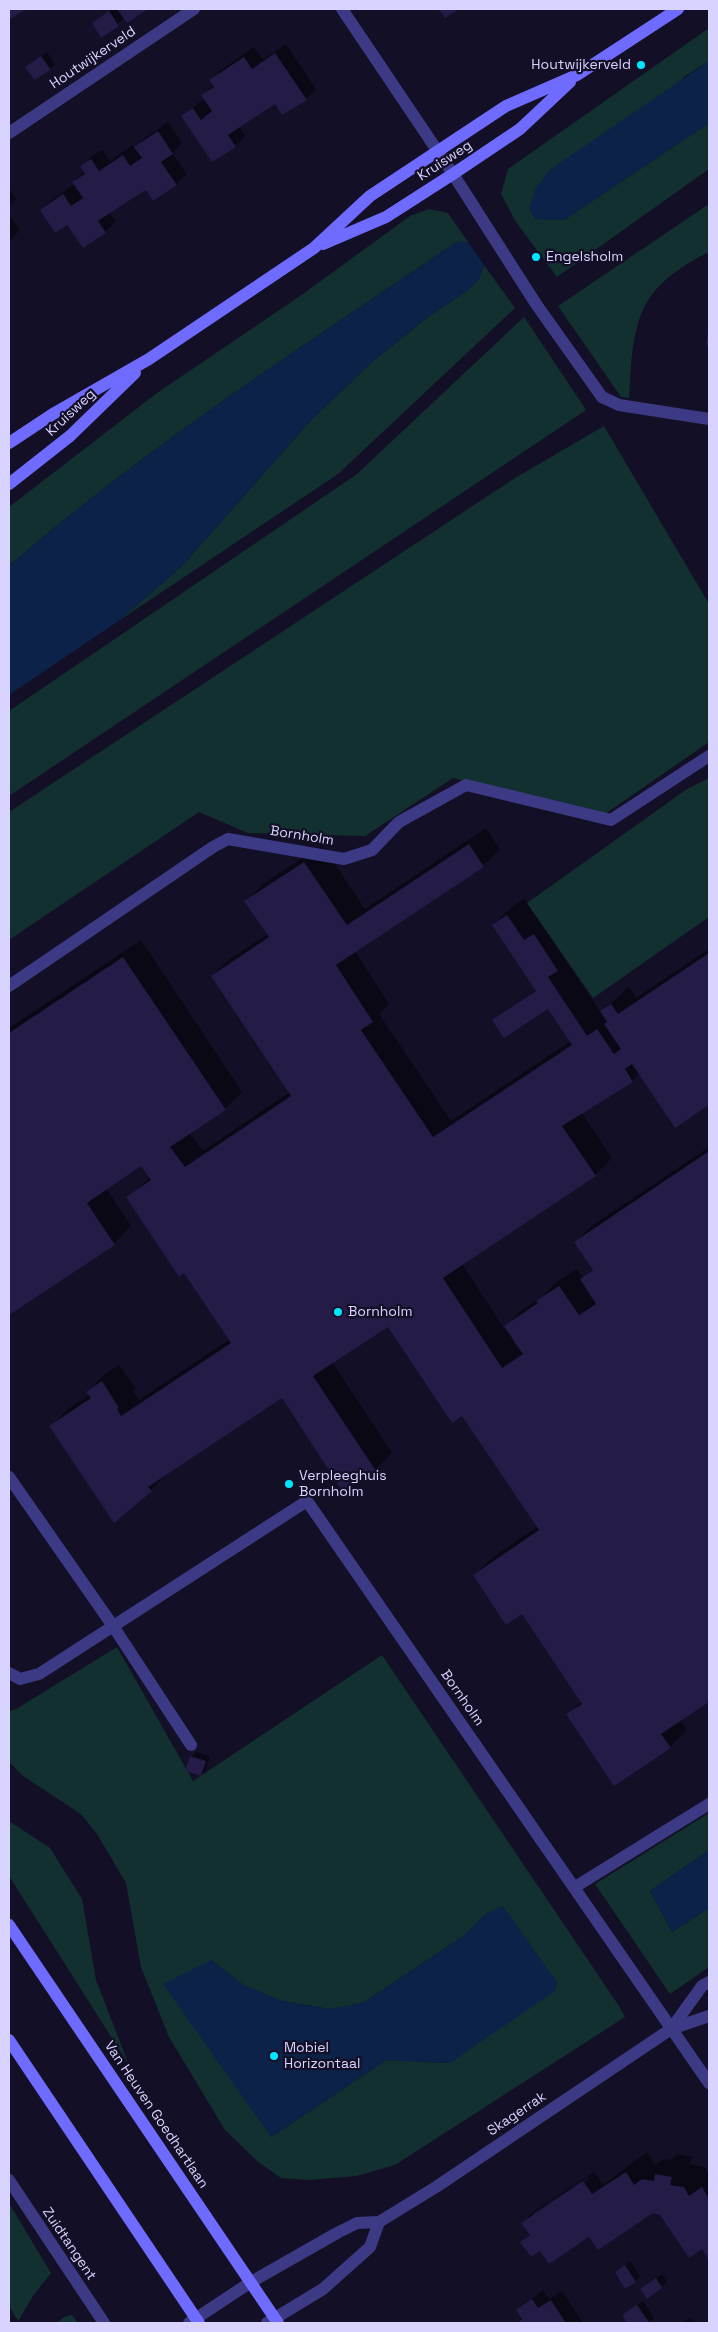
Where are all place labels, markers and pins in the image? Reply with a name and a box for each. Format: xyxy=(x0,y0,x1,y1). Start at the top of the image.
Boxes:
place label: Houtwijkerveld xyxy=(531,57,631,73)
marker: Houtwijkerveld xyxy=(635,59,647,71)
place label: Engelsholm xyxy=(546,249,623,265)
marker: Engelsholm xyxy=(530,251,542,263)
place label: Bornholm xyxy=(348,1304,412,1320)
marker: Bornholm xyxy=(332,1306,344,1318)
place label: Verpleeghuis Bornholm xyxy=(299,1468,387,1500)
marker: Verpleeghuis Bornholm xyxy=(283,1478,295,1490)
place label: Mobiel Horizontaal xyxy=(284,2040,361,2072)
marker: Mobiel Horizontaal xyxy=(268,2050,280,2062)

